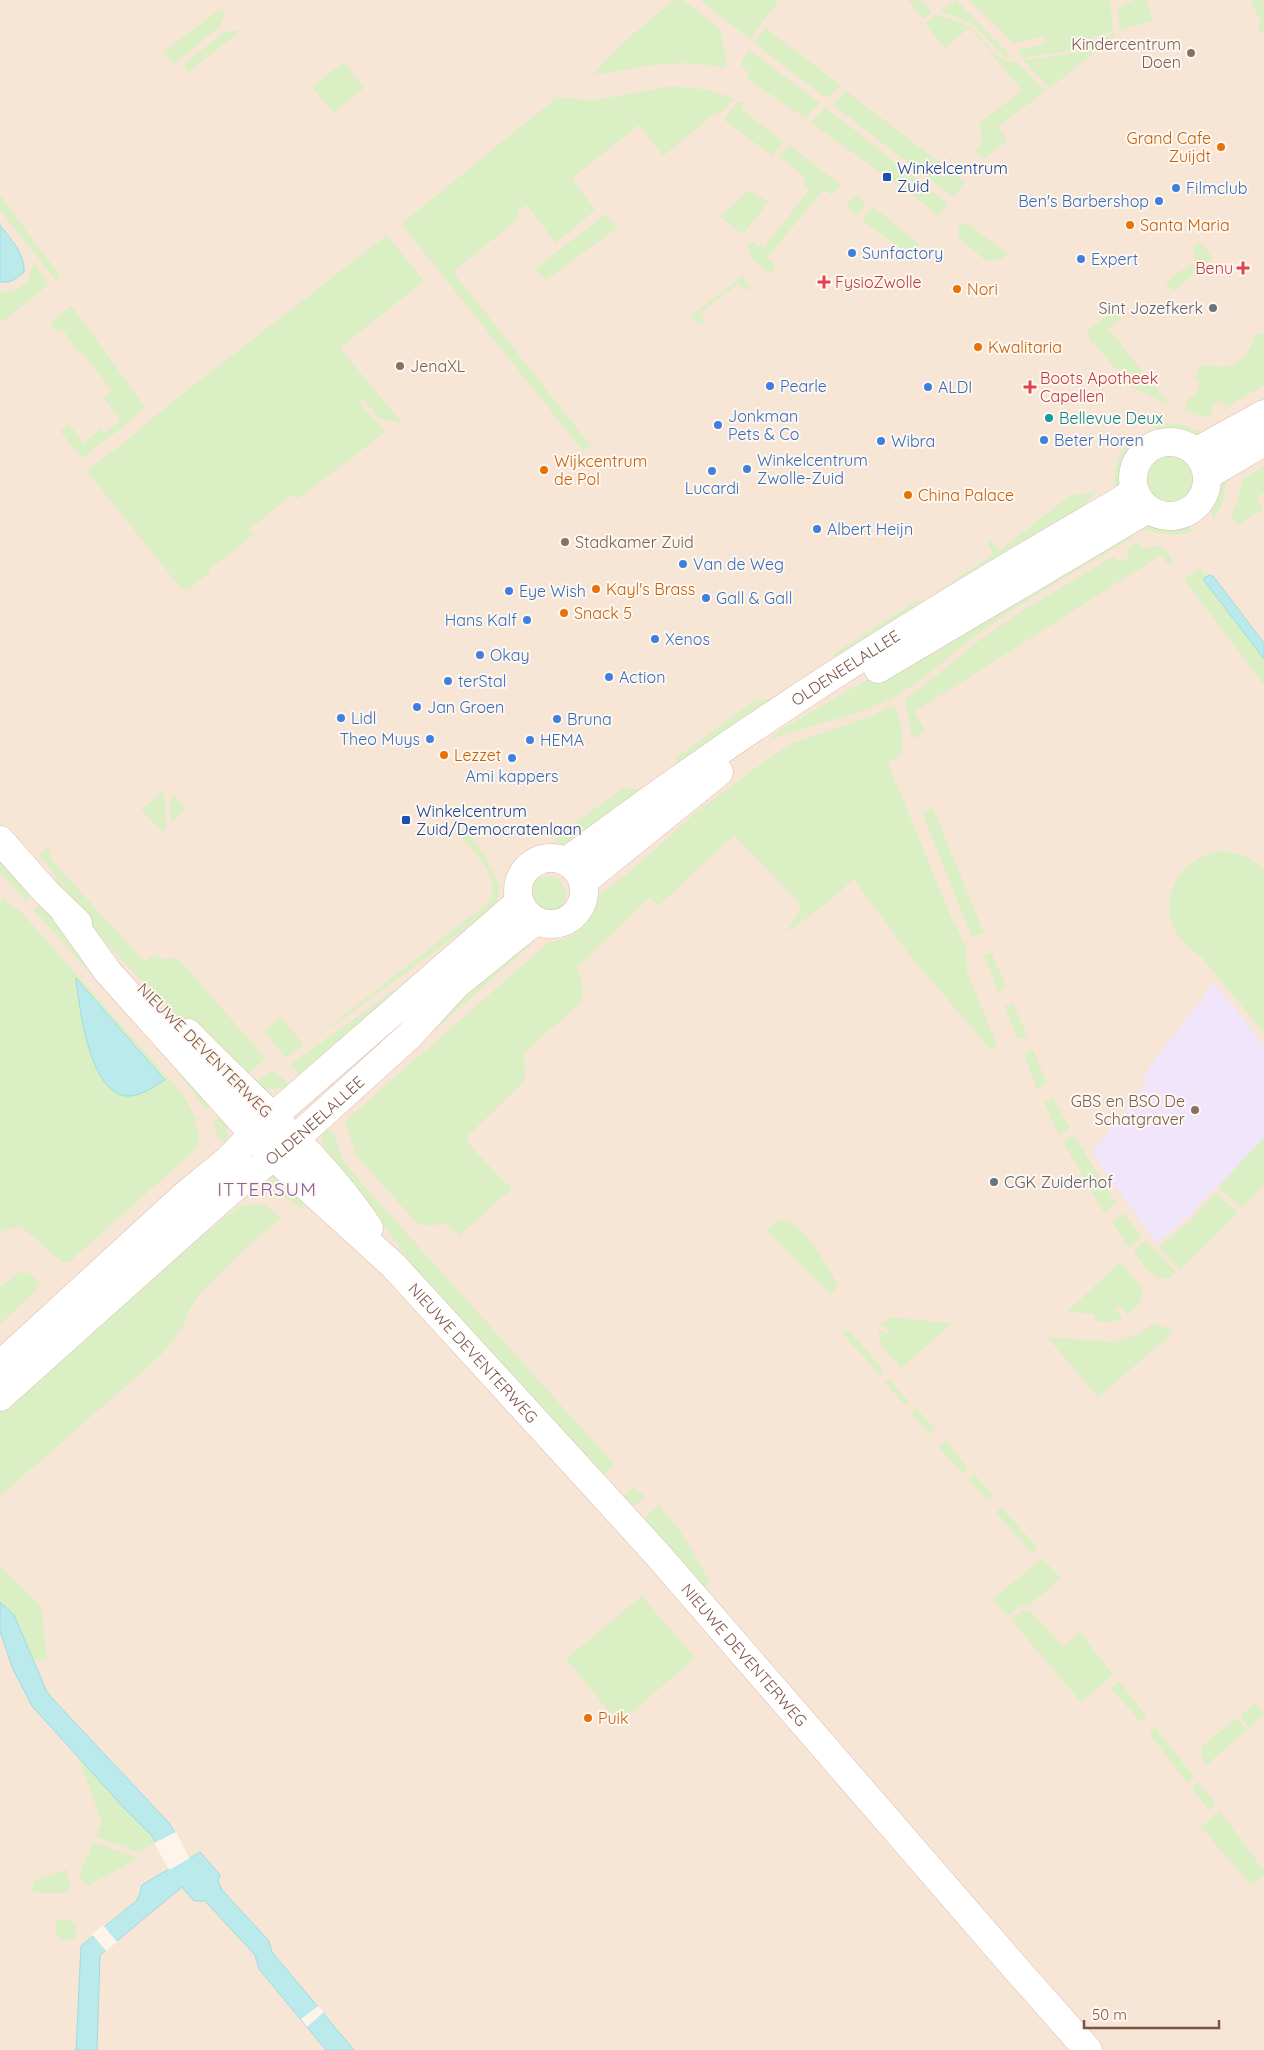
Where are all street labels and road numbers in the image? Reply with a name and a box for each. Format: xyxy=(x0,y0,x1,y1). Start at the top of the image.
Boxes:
street label: OLDENEELALLEE xyxy=(787,625,903,710)
street label: NIEUWE DEVENTERWEG xyxy=(134,979,276,1121)
street label: OLDENEELALLEE xyxy=(261,1071,368,1169)
street label: NIEUWE DEVENTERWEG xyxy=(404,1279,542,1427)
street label: NIEUWE DEVENTERWEG xyxy=(677,1579,812,1730)

